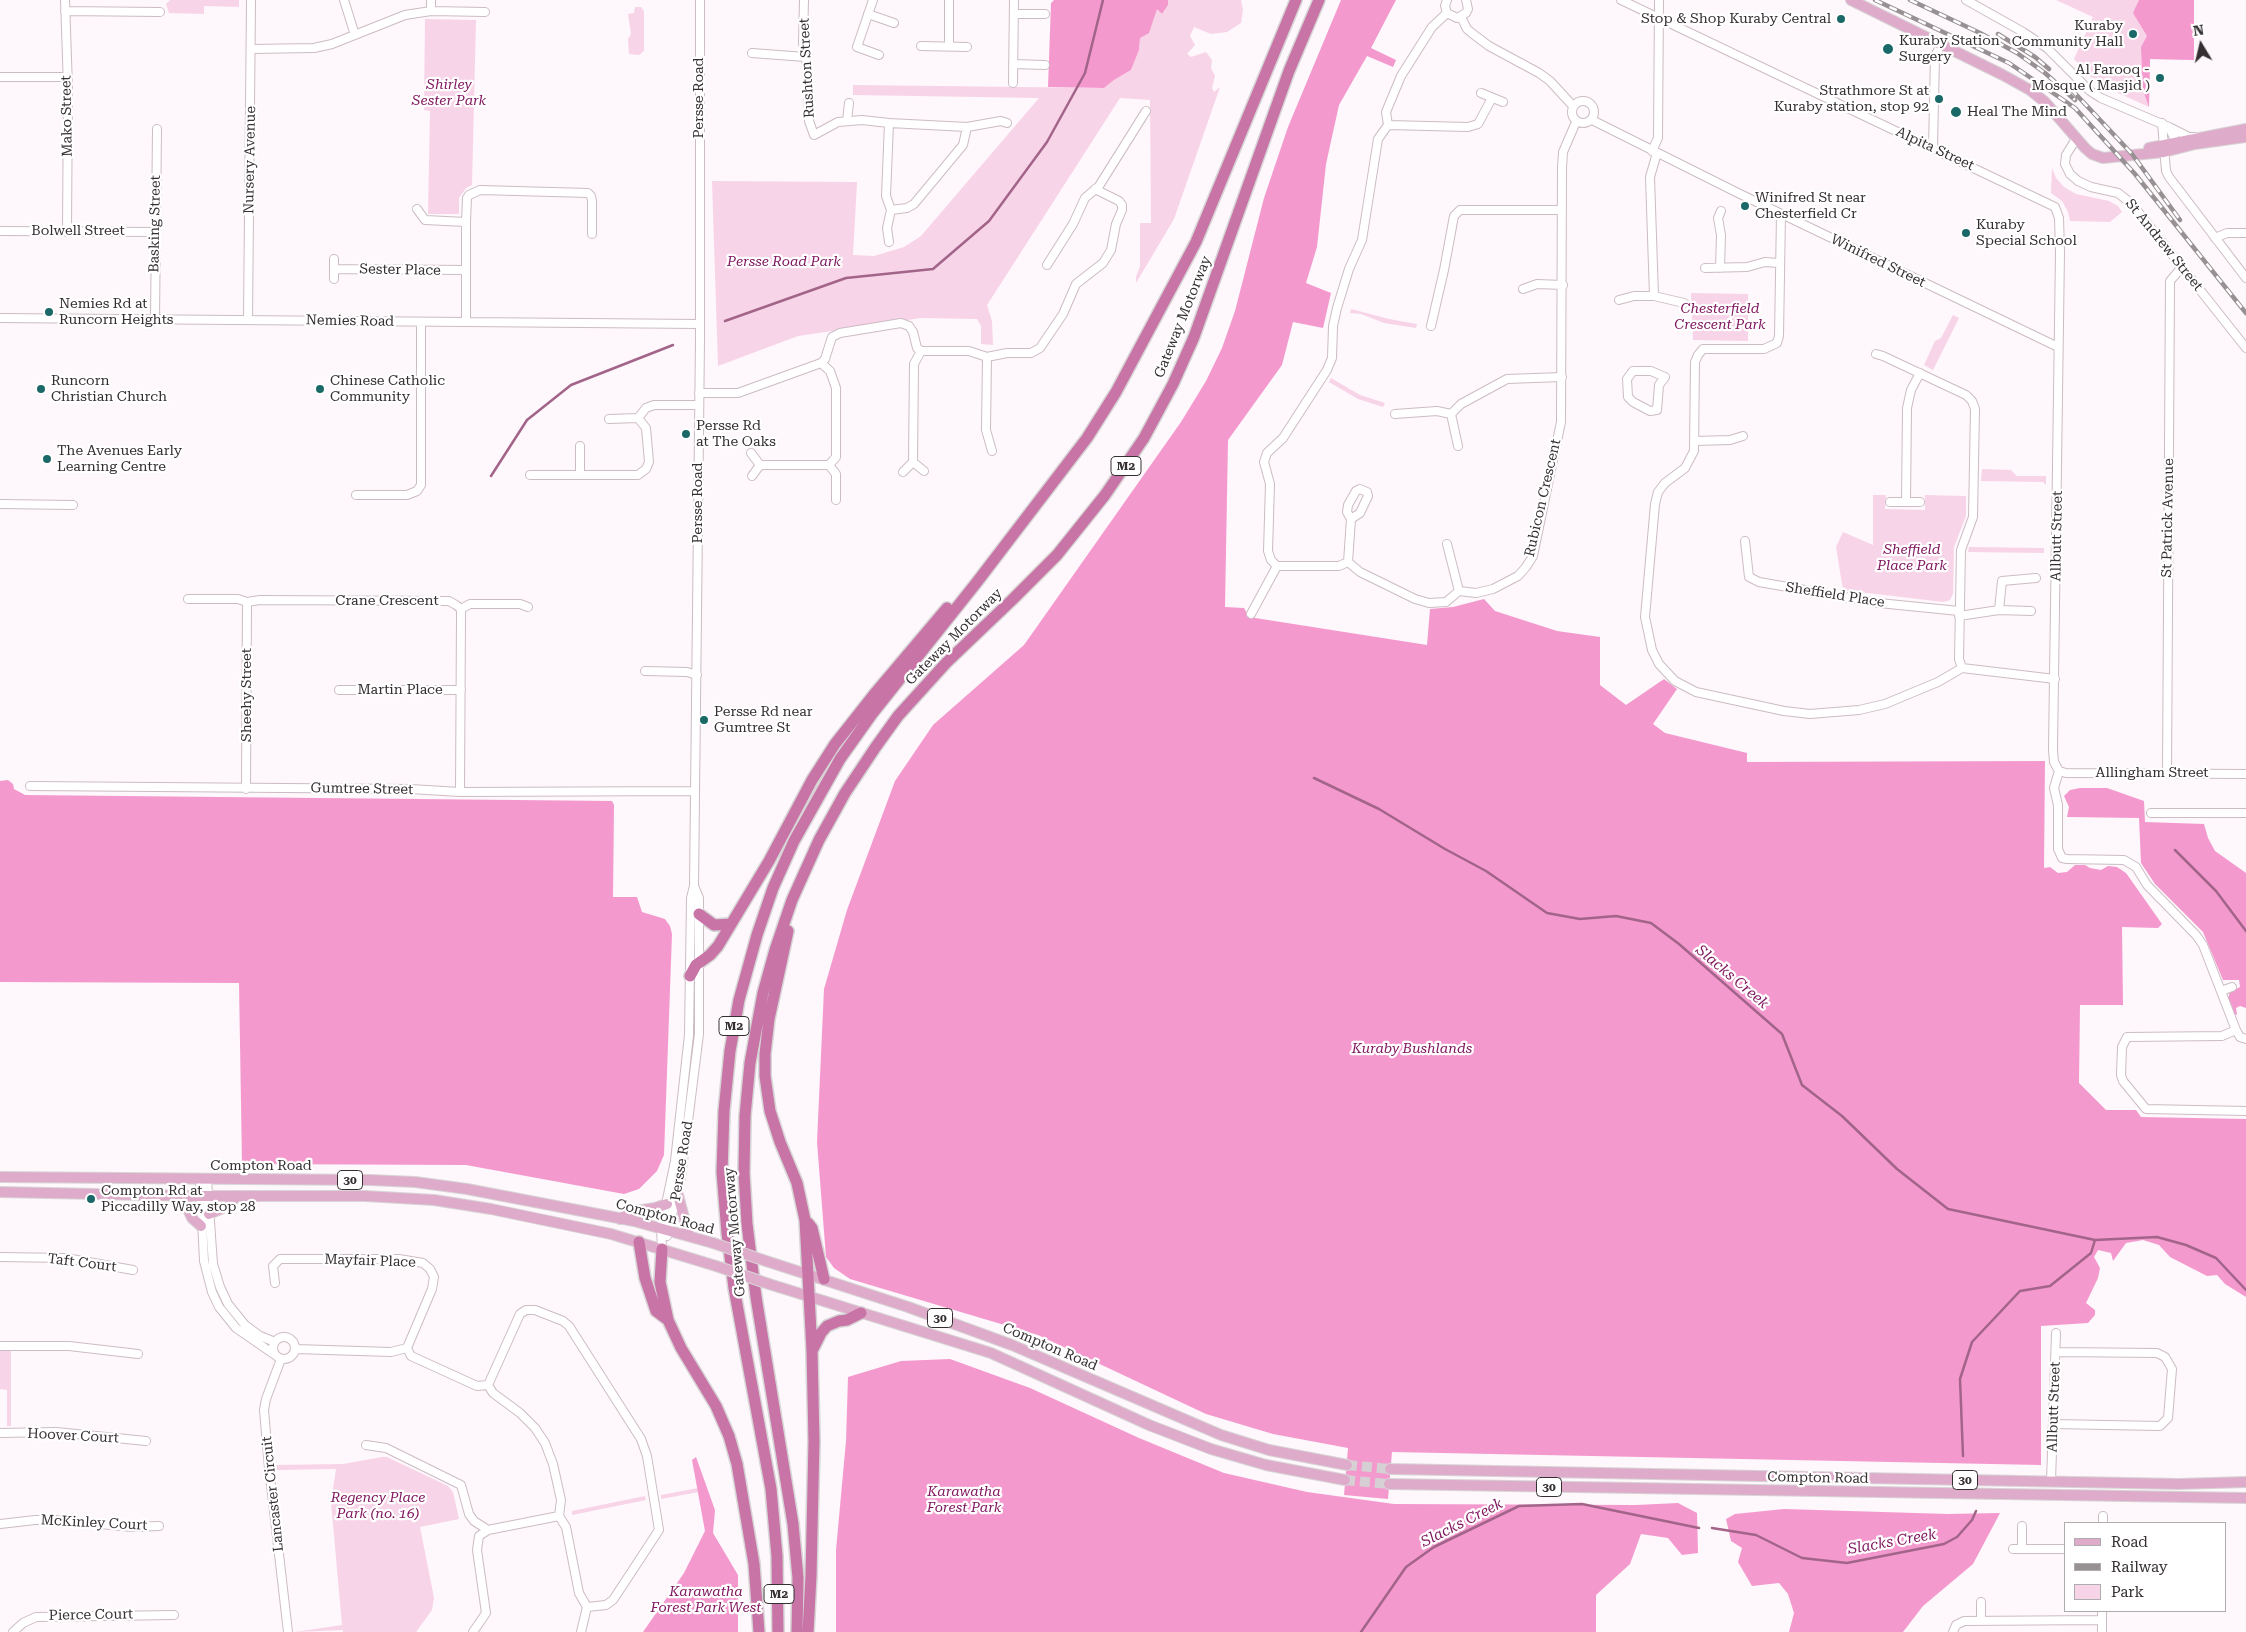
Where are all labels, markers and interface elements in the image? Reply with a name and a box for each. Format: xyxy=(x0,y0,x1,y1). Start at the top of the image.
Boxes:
place label: Stop & Shop Kuraby Central xyxy=(1641,11,1831,27)
marker: Stop & Shop Kuraby Central xyxy=(1835,13,1847,25)
street label: Rushton Street xyxy=(796,17,818,119)
place label: Kuraby Community Hall xyxy=(2012,18,2123,50)
north arrow xyxy=(2176,20,2226,70)
text: N xyxy=(2192,21,2205,39)
marker: Kuraby Community Hall xyxy=(2127,28,2139,40)
place label: Kuraby Station Surgery xyxy=(1899,33,2000,65)
marker: Kuraby Station Surgery xyxy=(1881,42,1895,56)
street label: Persse Road xyxy=(691,58,707,138)
place label: Al Farooq - Mosque ( Masjid ) xyxy=(2031,62,2150,94)
marker: Al Farooq - Mosque ( Masjid ) xyxy=(2154,72,2166,84)
street label: Mako Street xyxy=(58,75,76,157)
park label: Shirley Sester Park xyxy=(412,77,486,110)
place label: Strathmore St at Kuraby station, stop 92 xyxy=(1774,83,1929,115)
marker: Strathmore St at Kuraby station, stop 92 xyxy=(1933,93,1945,105)
place label: Heal The Mind xyxy=(1967,104,2067,120)
marker: Heal The Mind xyxy=(1949,105,1963,119)
street label: Nursery Avenue xyxy=(241,106,259,214)
street label: Alpita Street xyxy=(1893,124,1977,174)
street label: Basking Street xyxy=(146,175,164,273)
place label: Winifred St near Chesterfield Cr xyxy=(1755,190,1866,222)
street label: St Andrew Street xyxy=(2122,196,2206,294)
marker: Winifred St near Chesterfield Cr xyxy=(1739,200,1751,212)
place label: Kuraby Special School xyxy=(1976,217,2077,250)
street label: Bolwell Street xyxy=(31,223,125,239)
marker: Kuraby Special School xyxy=(1960,227,1972,239)
street label: Winifred Street xyxy=(1828,231,1928,291)
park label: Persse Road Park xyxy=(727,254,841,270)
street label: Gateway Motorway xyxy=(1151,254,1215,380)
street label: Sester Place xyxy=(359,261,441,279)
place label: Nemies Rd at Runcorn Heights xyxy=(59,296,174,328)
park label: Chesterfield Crescent Park xyxy=(1674,301,1766,334)
marker: Nemies Rd at Runcorn Heights xyxy=(43,306,55,318)
street label: Nemies Road xyxy=(306,312,394,330)
place label: Runcorn Christian Church xyxy=(51,373,167,406)
place label: Chinese Catholic Community xyxy=(330,373,445,406)
marker: Runcorn Christian Church xyxy=(35,383,47,395)
marker: Chinese Catholic Community xyxy=(314,383,326,395)
place label: Persse Rd at The Oaks xyxy=(696,418,776,451)
marker: Persse Rd at The Oaks xyxy=(680,428,692,440)
street label: Rubicon Crescent xyxy=(1521,437,1565,559)
place label: The Avenues Early Learning Centre xyxy=(57,443,182,476)
marker: The Avenues Early Learning Centre xyxy=(41,453,53,465)
road number: M2 xyxy=(1111,456,1141,476)
street label: St Patrick Avenue xyxy=(2159,458,2177,578)
street label: Persse Road xyxy=(690,463,706,543)
street label: Allbutt Street xyxy=(2048,491,2066,581)
park label: Sheffield Place Park xyxy=(1877,542,1947,574)
street label: Sheffield Place xyxy=(1784,579,1886,611)
street label: Gateway Motorway xyxy=(902,585,1006,689)
street label: Crane Crescent xyxy=(335,593,439,609)
street label: Sheehy Street xyxy=(239,648,255,742)
street label: Martin Place xyxy=(357,682,443,698)
place label: Persse Rd near Gumtree St xyxy=(714,704,813,736)
marker: Persse Rd near Gumtree St xyxy=(698,714,710,726)
street label: Allingham Street xyxy=(2095,765,2209,781)
street label: Gumtree Street xyxy=(311,780,413,798)
water label: Slacks Creek xyxy=(1692,941,1772,1013)
road number: M2 xyxy=(719,1016,749,1036)
park label: Kuraby Bushlands xyxy=(1352,1041,1472,1057)
street label: Persse Road xyxy=(667,1120,697,1202)
street label: Compton Road xyxy=(210,1158,312,1174)
street label: Gateway Motorway xyxy=(721,1167,749,1297)
road number: 30 xyxy=(338,1170,362,1190)
place label: Compton Rd at Piccadilly Way, stop 28 xyxy=(101,1183,256,1216)
marker: Compton Rd at Piccadilly Way, stop 28 xyxy=(85,1193,97,1205)
street label: Compton Road xyxy=(614,1196,716,1238)
street label: Taft Court xyxy=(47,1250,117,1276)
street label: Mayfair Place xyxy=(324,1251,416,1271)
road number: 30 xyxy=(928,1309,952,1328)
street label: Compton Road xyxy=(1000,1319,1100,1375)
street label: Allbutt Street xyxy=(2044,1361,2064,1453)
street label: Hoover Court xyxy=(27,1425,119,1447)
street label: Lancaster Circuit xyxy=(259,1435,287,1553)
street label: Compton Road xyxy=(1767,1469,1869,1487)
road number: 30 xyxy=(1952,1470,1978,1490)
road number: 30 xyxy=(1536,1478,1562,1496)
park label: Karawatha Forest Park xyxy=(927,1484,1001,1516)
park label: Regency Place Park (no. 16) xyxy=(331,1490,425,1522)
water label: Slacks Creek xyxy=(1418,1495,1506,1551)
street label: McKinley Court xyxy=(40,1512,148,1534)
legend xyxy=(2064,1522,2226,1612)
water label: Slacks Creek xyxy=(1846,1525,1938,1559)
text: Road xyxy=(2111,1533,2148,1551)
text: Railway xyxy=(2111,1558,2168,1576)
text: Park xyxy=(2111,1583,2144,1601)
park label: Karawatha Forest Park West xyxy=(650,1584,762,1616)
road number: M2 xyxy=(764,1585,794,1604)
street label: Pierce Court xyxy=(49,1606,133,1624)

